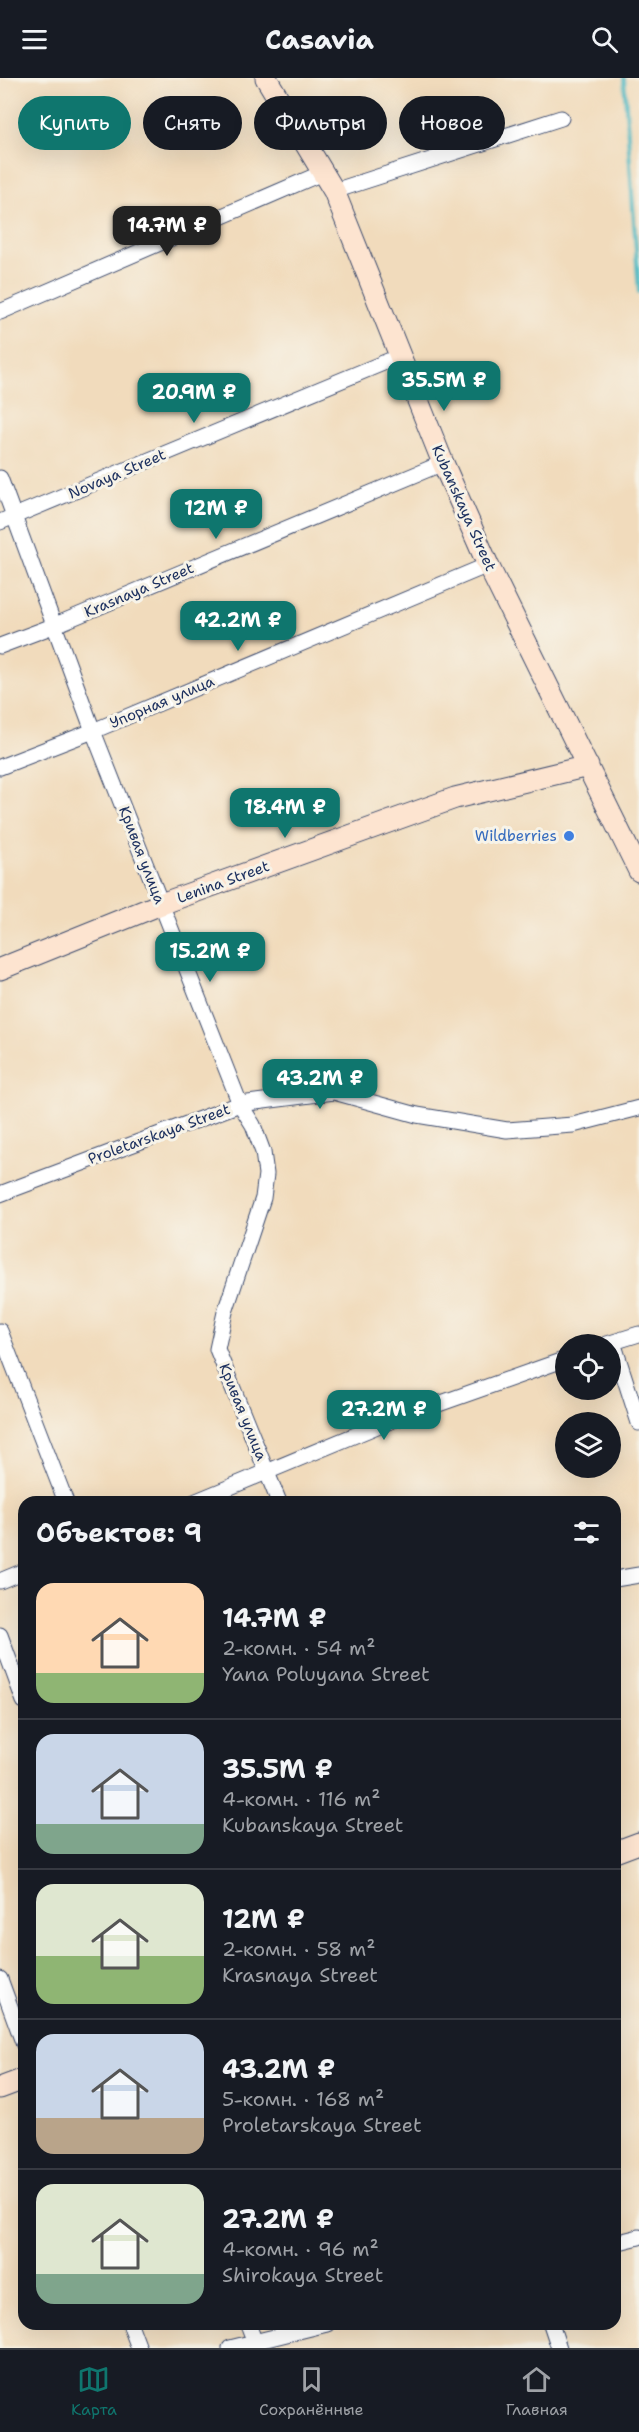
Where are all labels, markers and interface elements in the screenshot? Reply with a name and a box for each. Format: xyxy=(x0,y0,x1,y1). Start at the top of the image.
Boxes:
text: Casavia xyxy=(265,21,374,58)
icon: menu xyxy=(18,23,51,56)
icon: search xyxy=(588,23,621,56)
chip: Купить xyxy=(18,96,131,150)
chip: Снять xyxy=(143,96,242,150)
chip: Фильтры xyxy=(254,96,387,150)
chip: Новое xyxy=(399,96,505,150)
pin: 14.7M ₽ xyxy=(112,206,222,257)
text: 14.7M ₽ xyxy=(127,212,207,238)
pin: 35.5M ₽ xyxy=(389,361,499,412)
text: 35.5M ₽ xyxy=(401,367,487,393)
pin: 20.9M ₽ xyxy=(139,373,249,424)
text: 20.9M ₽ xyxy=(152,379,237,405)
street label: Kubanskaya Street xyxy=(427,442,501,574)
street label: Novaya Street xyxy=(65,444,169,504)
pin: 12M ₽ xyxy=(174,489,258,540)
text: 12M ₽ xyxy=(184,495,248,521)
street label: Krasnaya Street xyxy=(81,558,197,622)
pin: 42.2M ₽ xyxy=(183,601,293,652)
text: 42.2M ₽ xyxy=(194,607,282,633)
street label: Упорная улица xyxy=(107,671,218,733)
pin: 18.4M ₽ xyxy=(230,788,340,839)
text: 18.4M ₽ xyxy=(244,794,326,820)
street label: Кривая улица xyxy=(114,803,170,907)
place label: Wildberries xyxy=(475,826,557,846)
marker: Wildberries xyxy=(562,829,576,843)
street label: Lenina Street xyxy=(174,856,272,908)
pin: 15.2M ₽ xyxy=(155,932,265,983)
text: 15.2M ₽ xyxy=(169,938,251,964)
pin: 43.2M ₽ xyxy=(265,1059,375,1110)
text: 43.2M ₽ xyxy=(276,1065,364,1091)
street label: Proletarskaya Street xyxy=(85,1099,233,1169)
map controls xyxy=(555,1334,621,1478)
button: locate xyxy=(555,1334,621,1400)
street label: Кривая улица xyxy=(214,1360,272,1464)
pin: 27.2M ₽ xyxy=(329,1390,439,1441)
text: 27.2M ₽ xyxy=(341,1396,427,1422)
button: layers xyxy=(555,1412,621,1478)
text: Объектов: 9 xyxy=(36,1515,202,1550)
icon: filters xyxy=(570,1516,603,1549)
text: 14.7M ₽ xyxy=(222,1600,327,1635)
icon: home xyxy=(84,1607,156,1679)
text: 2-комн. · 54 m² xyxy=(222,1635,376,1661)
text: Yana Poluyana Street xyxy=(222,1661,430,1687)
text: 35.5M ₽ xyxy=(222,1751,333,1786)
icon: home xyxy=(84,1758,156,1830)
text: 4-комн. · 116 m² xyxy=(222,1786,381,1812)
text: Kubanskaya Street xyxy=(222,1812,404,1838)
text: 12M ₽ xyxy=(222,1901,305,1936)
icon: home xyxy=(84,1908,156,1980)
text: 2-комн. · 58 m² xyxy=(222,1936,376,1962)
text: Krasnaya Street xyxy=(222,1962,378,1988)
text: 43.2M ₽ xyxy=(222,2051,335,2086)
icon: home xyxy=(84,2058,156,2130)
text: 5-комн. · 168 m² xyxy=(222,2086,384,2112)
text: Proletarskaya Street xyxy=(222,2112,422,2138)
text: 27.2M ₽ xyxy=(222,2201,334,2236)
icon: home xyxy=(84,2208,156,2280)
text: 4-комн. · 96 m² xyxy=(222,2236,379,2262)
text: Shirokaya Street xyxy=(222,2262,383,2288)
tab: Карта xyxy=(71,2363,117,2420)
tab: Сохранённые xyxy=(259,2363,364,2420)
tab: Главная xyxy=(506,2363,568,2420)

